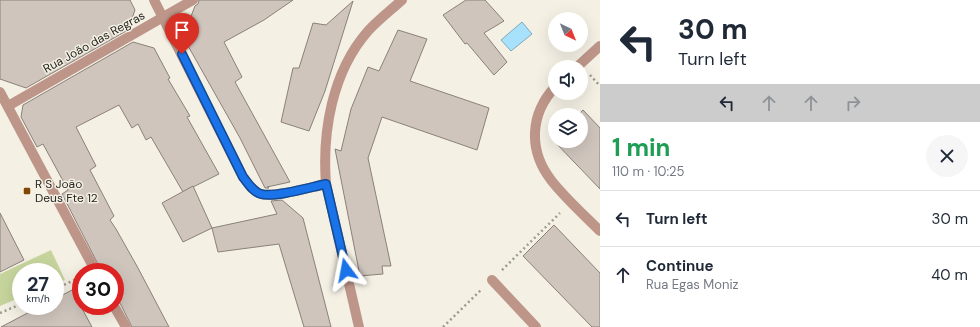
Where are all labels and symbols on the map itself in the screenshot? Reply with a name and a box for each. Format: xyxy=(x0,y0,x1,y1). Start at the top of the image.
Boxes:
street label: Rua João das Regras xyxy=(40,7,148,77)
north arrow xyxy=(548,12,588,52)
pin xyxy=(165,13,199,54)
place label: R S João Deus Fte 12 xyxy=(35,176,98,206)
marker: R S João Deus Fte 12 xyxy=(22,186,32,196)
position arrow xyxy=(325,249,367,291)
speed limit sign: 30 xyxy=(72,263,124,315)

